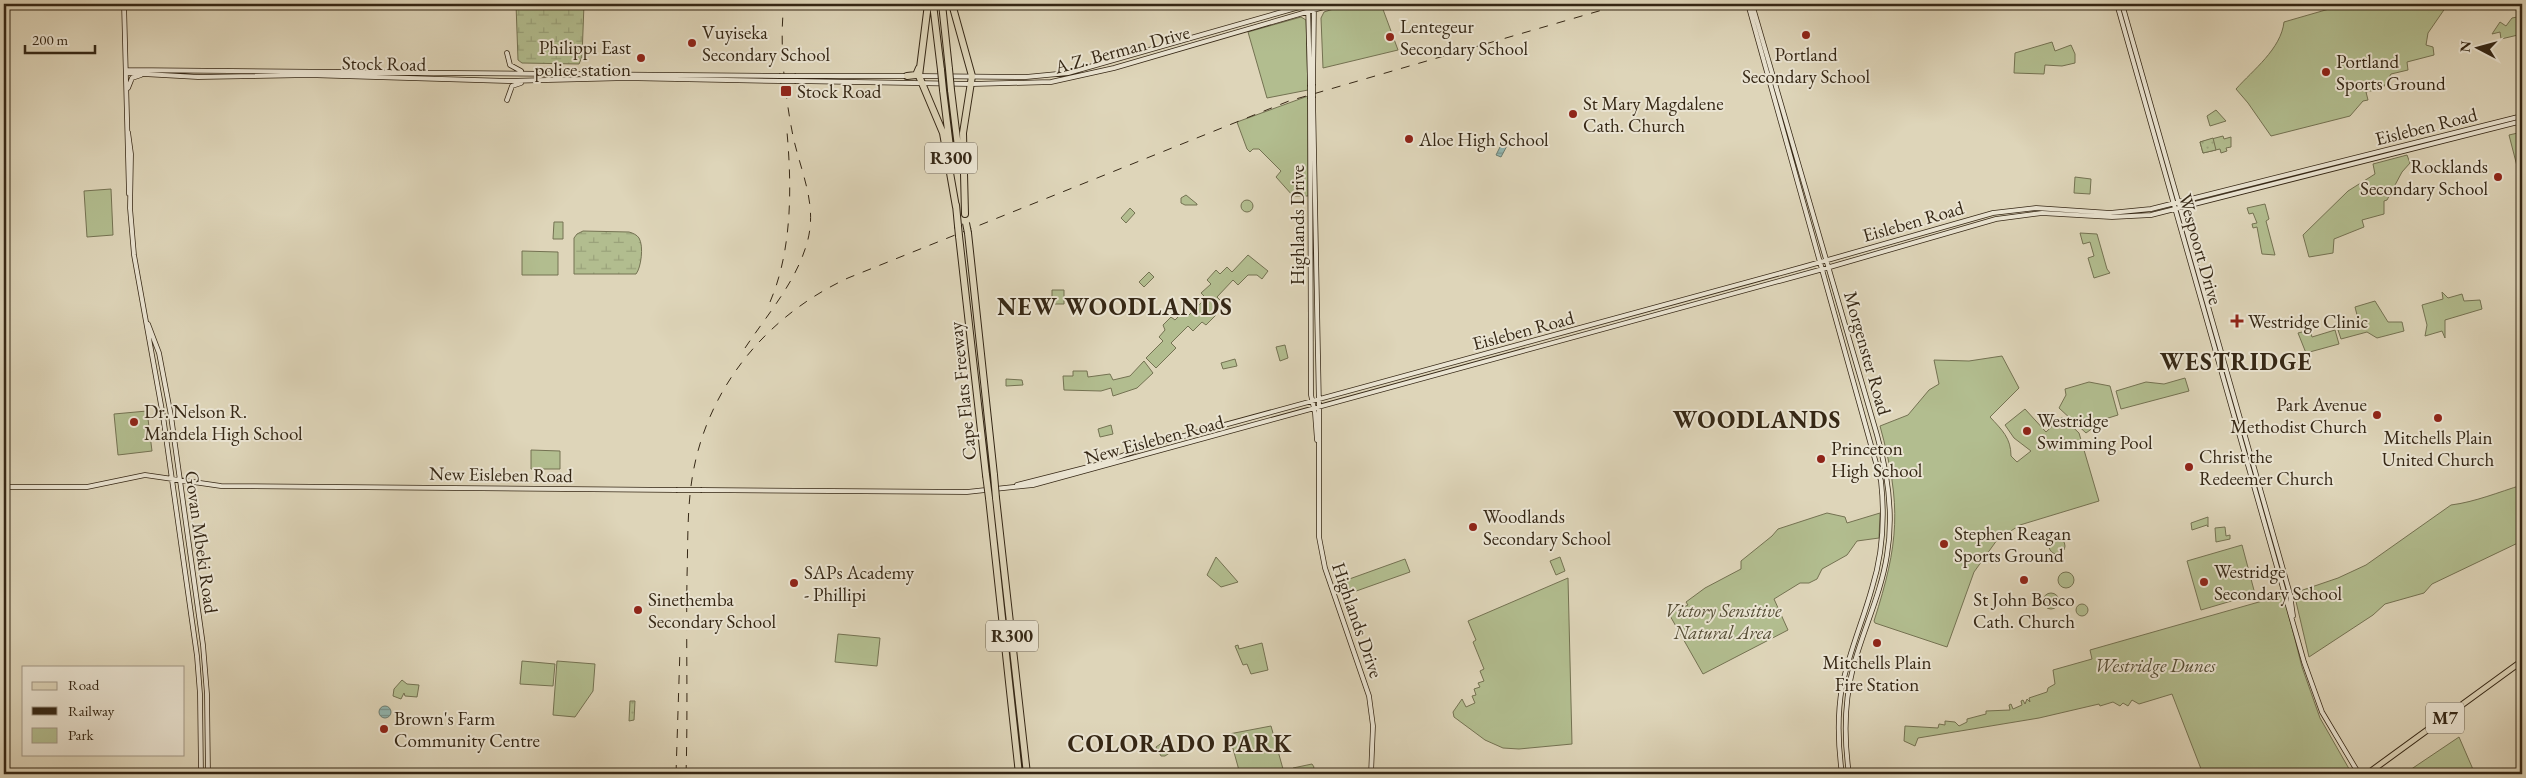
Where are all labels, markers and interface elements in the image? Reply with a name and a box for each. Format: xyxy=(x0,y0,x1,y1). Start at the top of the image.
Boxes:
place label: Lentegeur Secondary School xyxy=(1400,14,1528,61)
street label: A.Z. Berman Drive xyxy=(1051,19,1192,80)
place label: Vuyiseka Secondary School xyxy=(702,20,830,67)
scale bar xyxy=(25,22,95,54)
north arrow xyxy=(2454,22,2504,72)
marker: Portland Secondary School xyxy=(1800,29,1812,41)
text: 200 m xyxy=(32,30,69,49)
marker: Lentegeur Secondary School xyxy=(1384,31,1396,43)
place label: Philippi East police station xyxy=(534,35,631,82)
marker: Vuyiseka Secondary School xyxy=(686,37,698,49)
text: N xyxy=(2456,39,2475,53)
place label: Portland Secondary School xyxy=(1742,42,1870,89)
place label: Portland Sports Ground xyxy=(2336,49,2446,96)
street label: Stock Road xyxy=(342,50,427,77)
marker: Philippi East police station xyxy=(635,52,647,64)
marker: Portland Sports Ground xyxy=(2320,66,2332,78)
place label: Stock Road xyxy=(797,79,882,104)
marker: Stock Road xyxy=(779,84,793,98)
place label: St Mary Magdalene Cath. Church xyxy=(1583,91,1724,138)
street label: Eisleben Road xyxy=(2373,102,2480,151)
marker: St Mary Magdalene Cath. Church xyxy=(1567,108,1579,120)
place label: Aloe High School xyxy=(1418,127,1549,152)
marker: Aloe High School xyxy=(1403,133,1415,145)
road number: R300 xyxy=(925,142,977,174)
place label: Rocklands Secondary School xyxy=(2360,154,2488,201)
street label: Highlands Drive xyxy=(1285,165,1310,285)
marker: Rocklands Secondary School xyxy=(2492,171,2504,183)
street label: Wespoort Drive xyxy=(2173,191,2228,308)
street label: Eisleben Road xyxy=(1860,195,1967,248)
street label: Morgenster Road xyxy=(1838,288,1897,418)
district label: NEW WOODLANDS xyxy=(997,291,1233,322)
street label: Eisleben Road xyxy=(1470,305,1577,356)
place label: Westridge Clinic xyxy=(2248,309,2368,334)
marker: Westridge Clinic xyxy=(2230,314,2244,328)
street label: Cape Flats Freeway xyxy=(943,320,982,461)
district label: WESTRIDGE xyxy=(2160,346,2312,377)
place label: Park Avenue Methodist Church xyxy=(2230,392,2367,439)
place label: Dr. Nelson R. Mandela High School xyxy=(144,399,303,446)
district label: WOODLANDS xyxy=(1673,404,1841,435)
place label: Westridge Swimming Pool xyxy=(2037,408,2153,455)
street label: New Eisleben Road xyxy=(1082,409,1227,470)
marker: Park Avenue Methodist Church xyxy=(2371,409,2383,421)
marker: Mitchells Plain United Church xyxy=(2432,412,2444,424)
marker: Dr. Nelson R. Mandela High School xyxy=(128,416,140,428)
marker: Westridge Swimming Pool xyxy=(2021,425,2033,437)
place label: Mitchells Plain United Church xyxy=(2382,425,2494,472)
place label: Princeton High School xyxy=(1831,436,1923,483)
place label: Christ the Redeemer Church xyxy=(2199,444,2334,491)
marker: Princeton High School xyxy=(1815,453,1827,465)
street label: New Eisleben Road xyxy=(429,461,573,488)
marker: Christ the Redeemer Church xyxy=(2183,461,2195,473)
street label: Govan Mbeki Road xyxy=(179,469,224,615)
place label: Woodlands Secondary School xyxy=(1483,504,1611,551)
marker: Woodlands Secondary School xyxy=(1467,521,1479,533)
place label: Stephen Reagan Sports Ground xyxy=(1954,521,2071,568)
marker: Stephen Reagan Sports Ground xyxy=(1938,538,1950,550)
street label: Highlands Drive xyxy=(1326,559,1389,681)
place label: Westridge Secondary School xyxy=(2214,559,2342,606)
place label: SAPs Academy - Phillipi xyxy=(804,560,915,607)
marker: St John Bosco Cath. Church xyxy=(2018,574,2030,586)
marker: Westridge Secondary School xyxy=(2198,576,2210,588)
marker: SAPs Academy - Phillipi xyxy=(788,577,800,589)
place label: Sinethemba Secondary School xyxy=(648,587,776,634)
place label: St John Bosco Cath. Church xyxy=(1973,587,2075,634)
park label: Victory Sensitive Natural Area xyxy=(1665,598,1782,645)
marker: Sinethemba Secondary School xyxy=(632,604,644,616)
road number: R300 xyxy=(986,620,1038,652)
marker: Mitchells Plain Fire Station xyxy=(1871,637,1883,649)
place label: Mitchells Plain Fire Station xyxy=(1822,650,1932,697)
park label: Westridge Dunes xyxy=(2094,653,2216,678)
legend xyxy=(22,666,185,756)
text: Road xyxy=(68,675,100,694)
text: Railway xyxy=(68,701,115,720)
road number: M7 xyxy=(2426,702,2464,734)
place label: Brown's Farm Community Centre xyxy=(394,706,540,753)
marker: Brown's Farm Community Centre xyxy=(378,723,390,735)
text: Park xyxy=(68,725,95,744)
district label: COLORADO PARK xyxy=(1068,728,1292,759)

